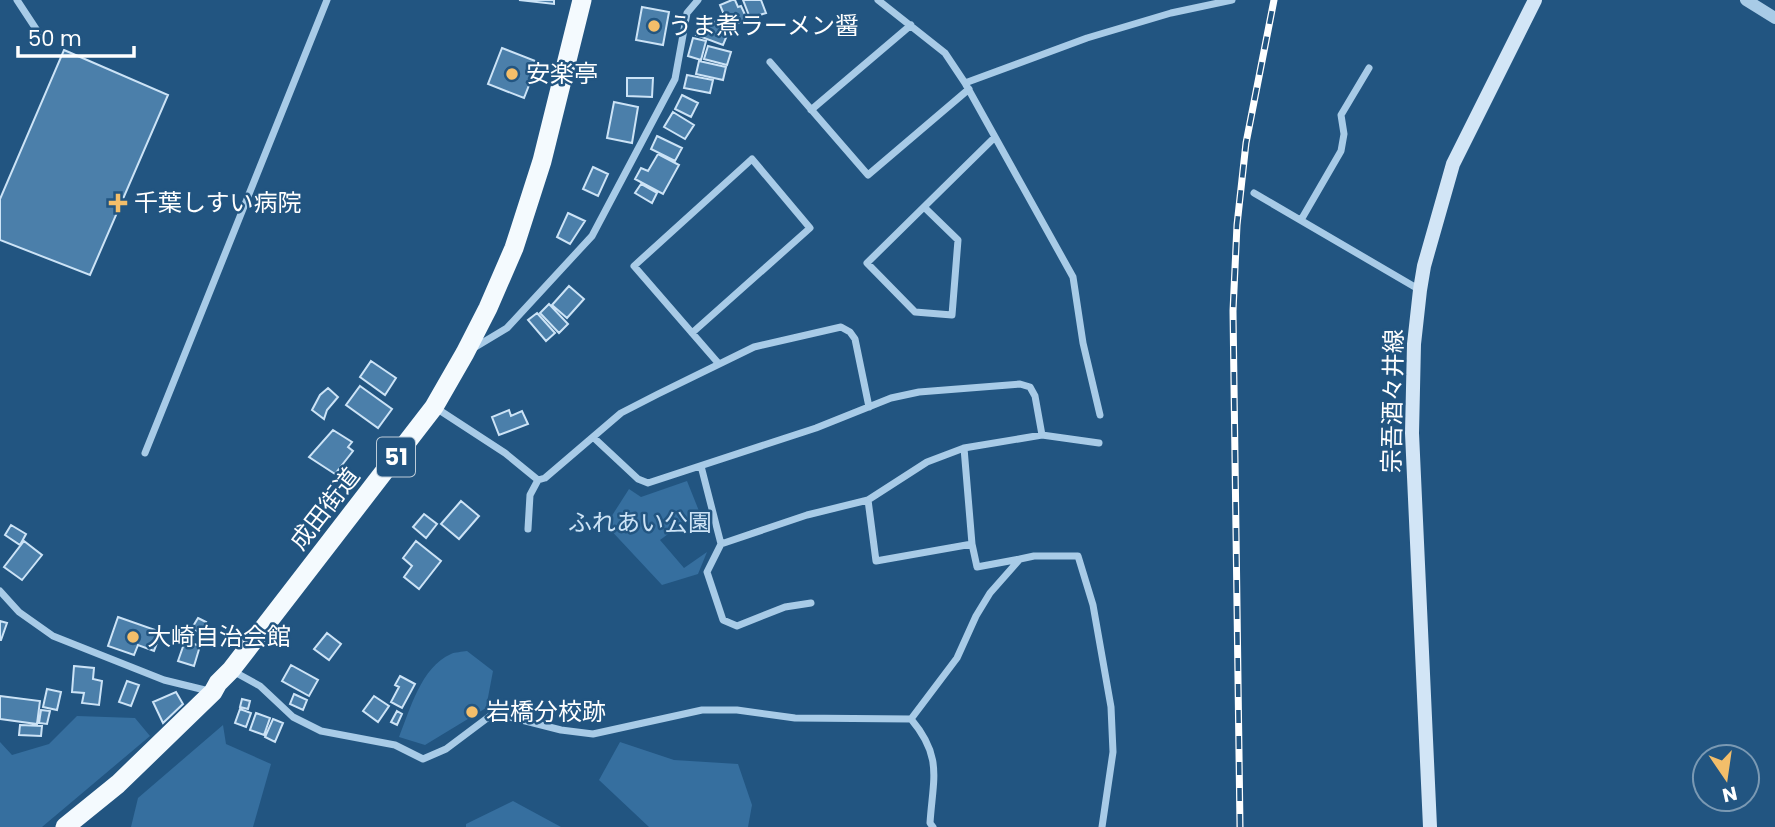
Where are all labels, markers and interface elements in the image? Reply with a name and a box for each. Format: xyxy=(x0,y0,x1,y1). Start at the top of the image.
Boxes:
place label: うま煮ラーメン醤 xyxy=(668,9,859,42)
scale bar xyxy=(18,14,133,58)
marker: うま煮ラーメン醤 xyxy=(646,18,662,34)
text: 50 m xyxy=(28,24,82,53)
place label: 安楽亭 xyxy=(526,57,598,90)
marker: 安楽亭 xyxy=(504,66,520,82)
place label: 千葉しすい病院 xyxy=(134,186,302,219)
marker: 千葉しすい病院 xyxy=(108,193,128,213)
street label: 宗吾酒々井線 xyxy=(1375,329,1410,473)
road number: 51 xyxy=(377,438,415,477)
street label: 成田街道 xyxy=(282,461,367,557)
park label: ふれあい公園 xyxy=(568,506,712,539)
place label: 大崎自治会館 xyxy=(147,620,291,653)
marker: 大崎自治会館 xyxy=(125,629,141,645)
place label: 岩橋分校跡 xyxy=(486,695,606,728)
marker: 岩橋分校跡 xyxy=(464,704,480,720)
north arrow xyxy=(1691,743,1761,813)
text: N xyxy=(1720,779,1740,809)

